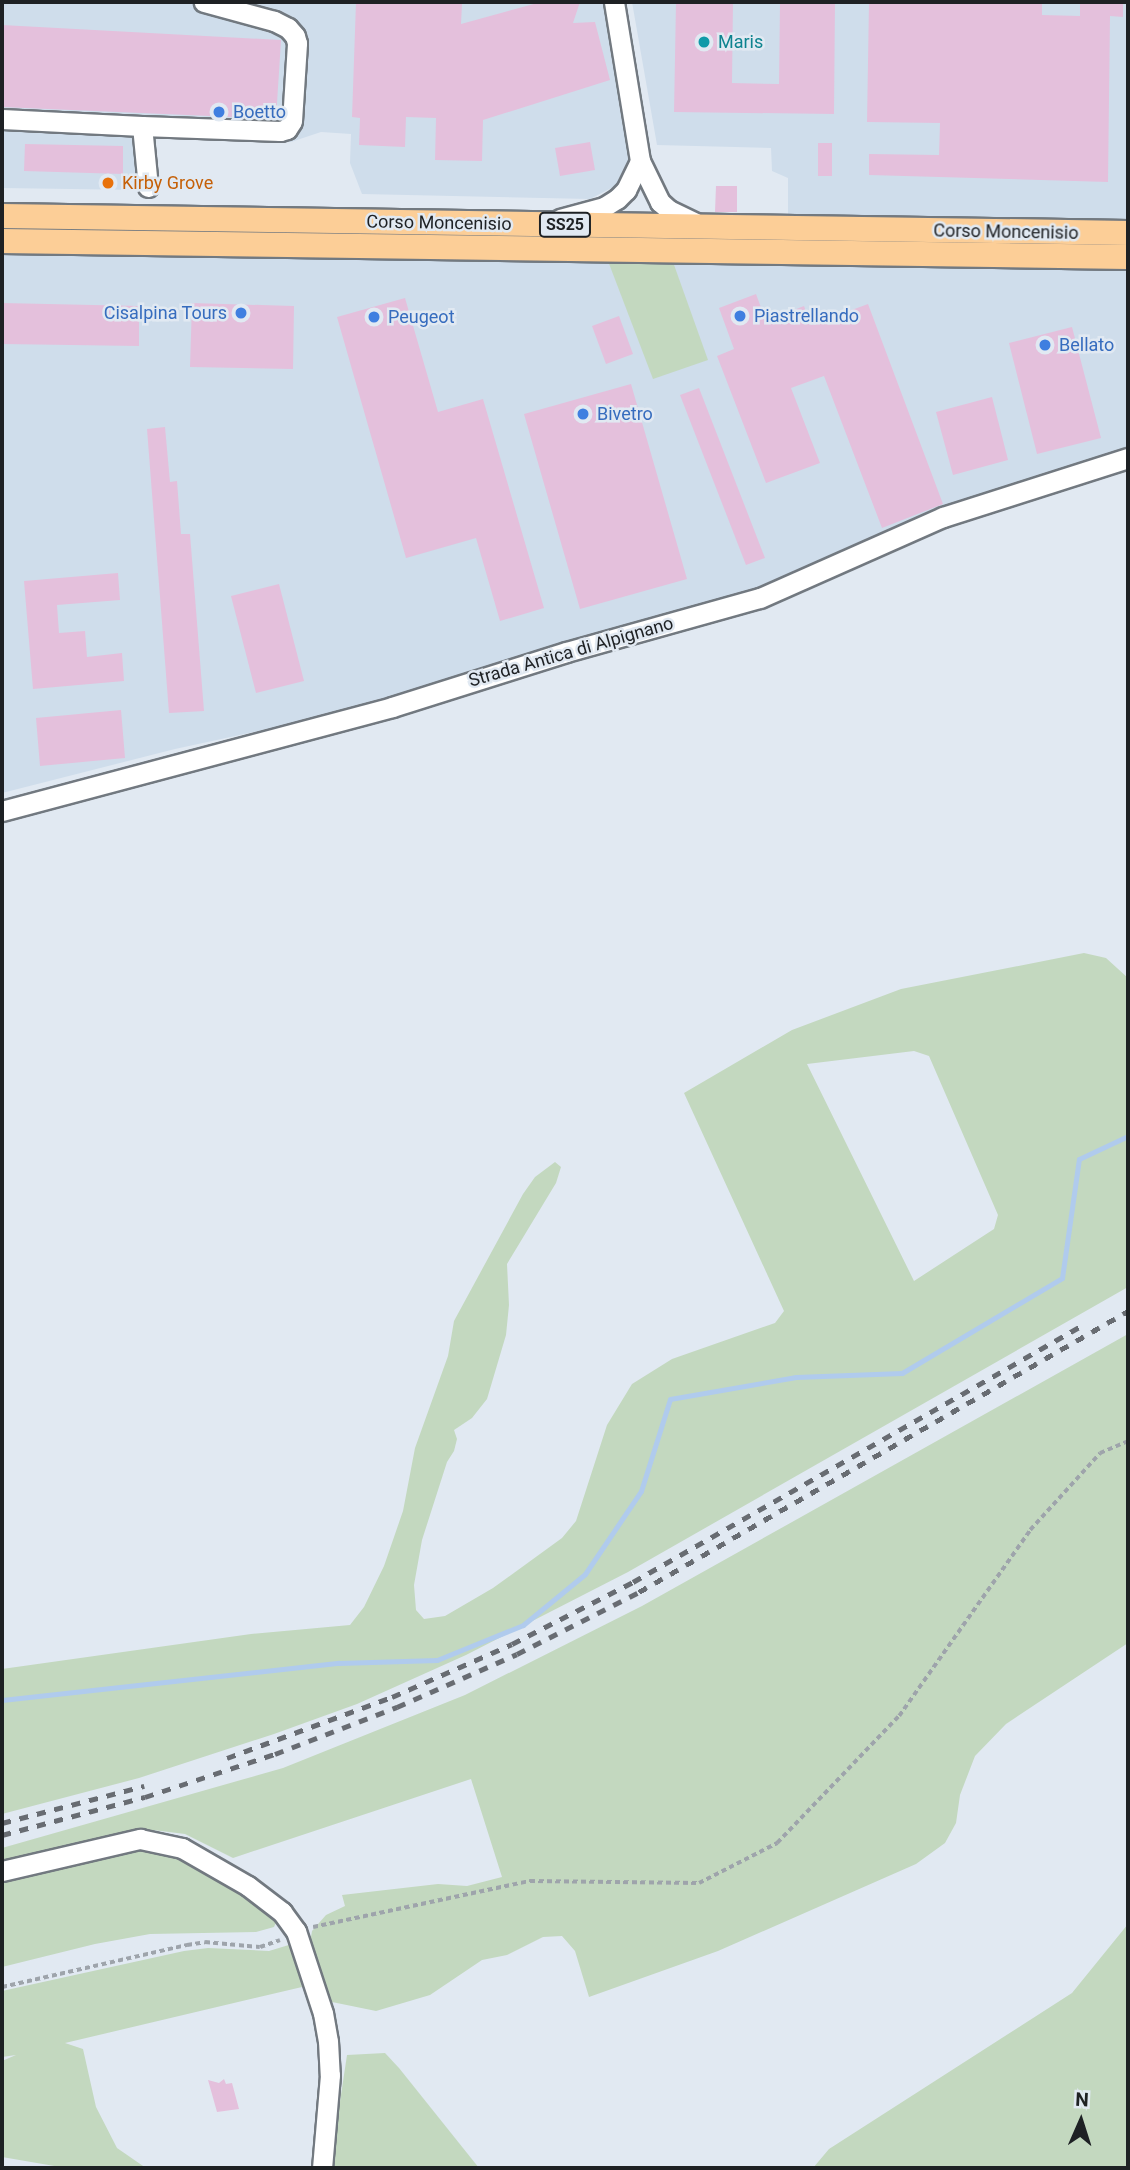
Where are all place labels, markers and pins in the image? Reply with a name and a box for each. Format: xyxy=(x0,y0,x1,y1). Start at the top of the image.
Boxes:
place label: Maris xyxy=(718,31,763,53)
marker: Maris xyxy=(696,34,712,50)
place label: Boetto xyxy=(233,101,286,123)
marker: Boetto xyxy=(211,104,227,120)
place label: Kirby Grove xyxy=(122,172,213,194)
marker: Kirby Grove xyxy=(100,175,116,191)
place label: Cisalpina Tours xyxy=(103,302,227,324)
marker: Cisalpina Tours xyxy=(233,305,249,321)
place label: Piastrellando xyxy=(754,305,859,327)
place label: Peugeot xyxy=(388,306,455,328)
marker: Piastrellando xyxy=(732,308,748,324)
marker: Peugeot xyxy=(366,309,382,325)
place label: Bellato xyxy=(1059,334,1114,356)
marker: Bellato xyxy=(1037,337,1053,353)
place label: Bivetro xyxy=(597,403,653,425)
marker: Bivetro xyxy=(575,406,591,422)

